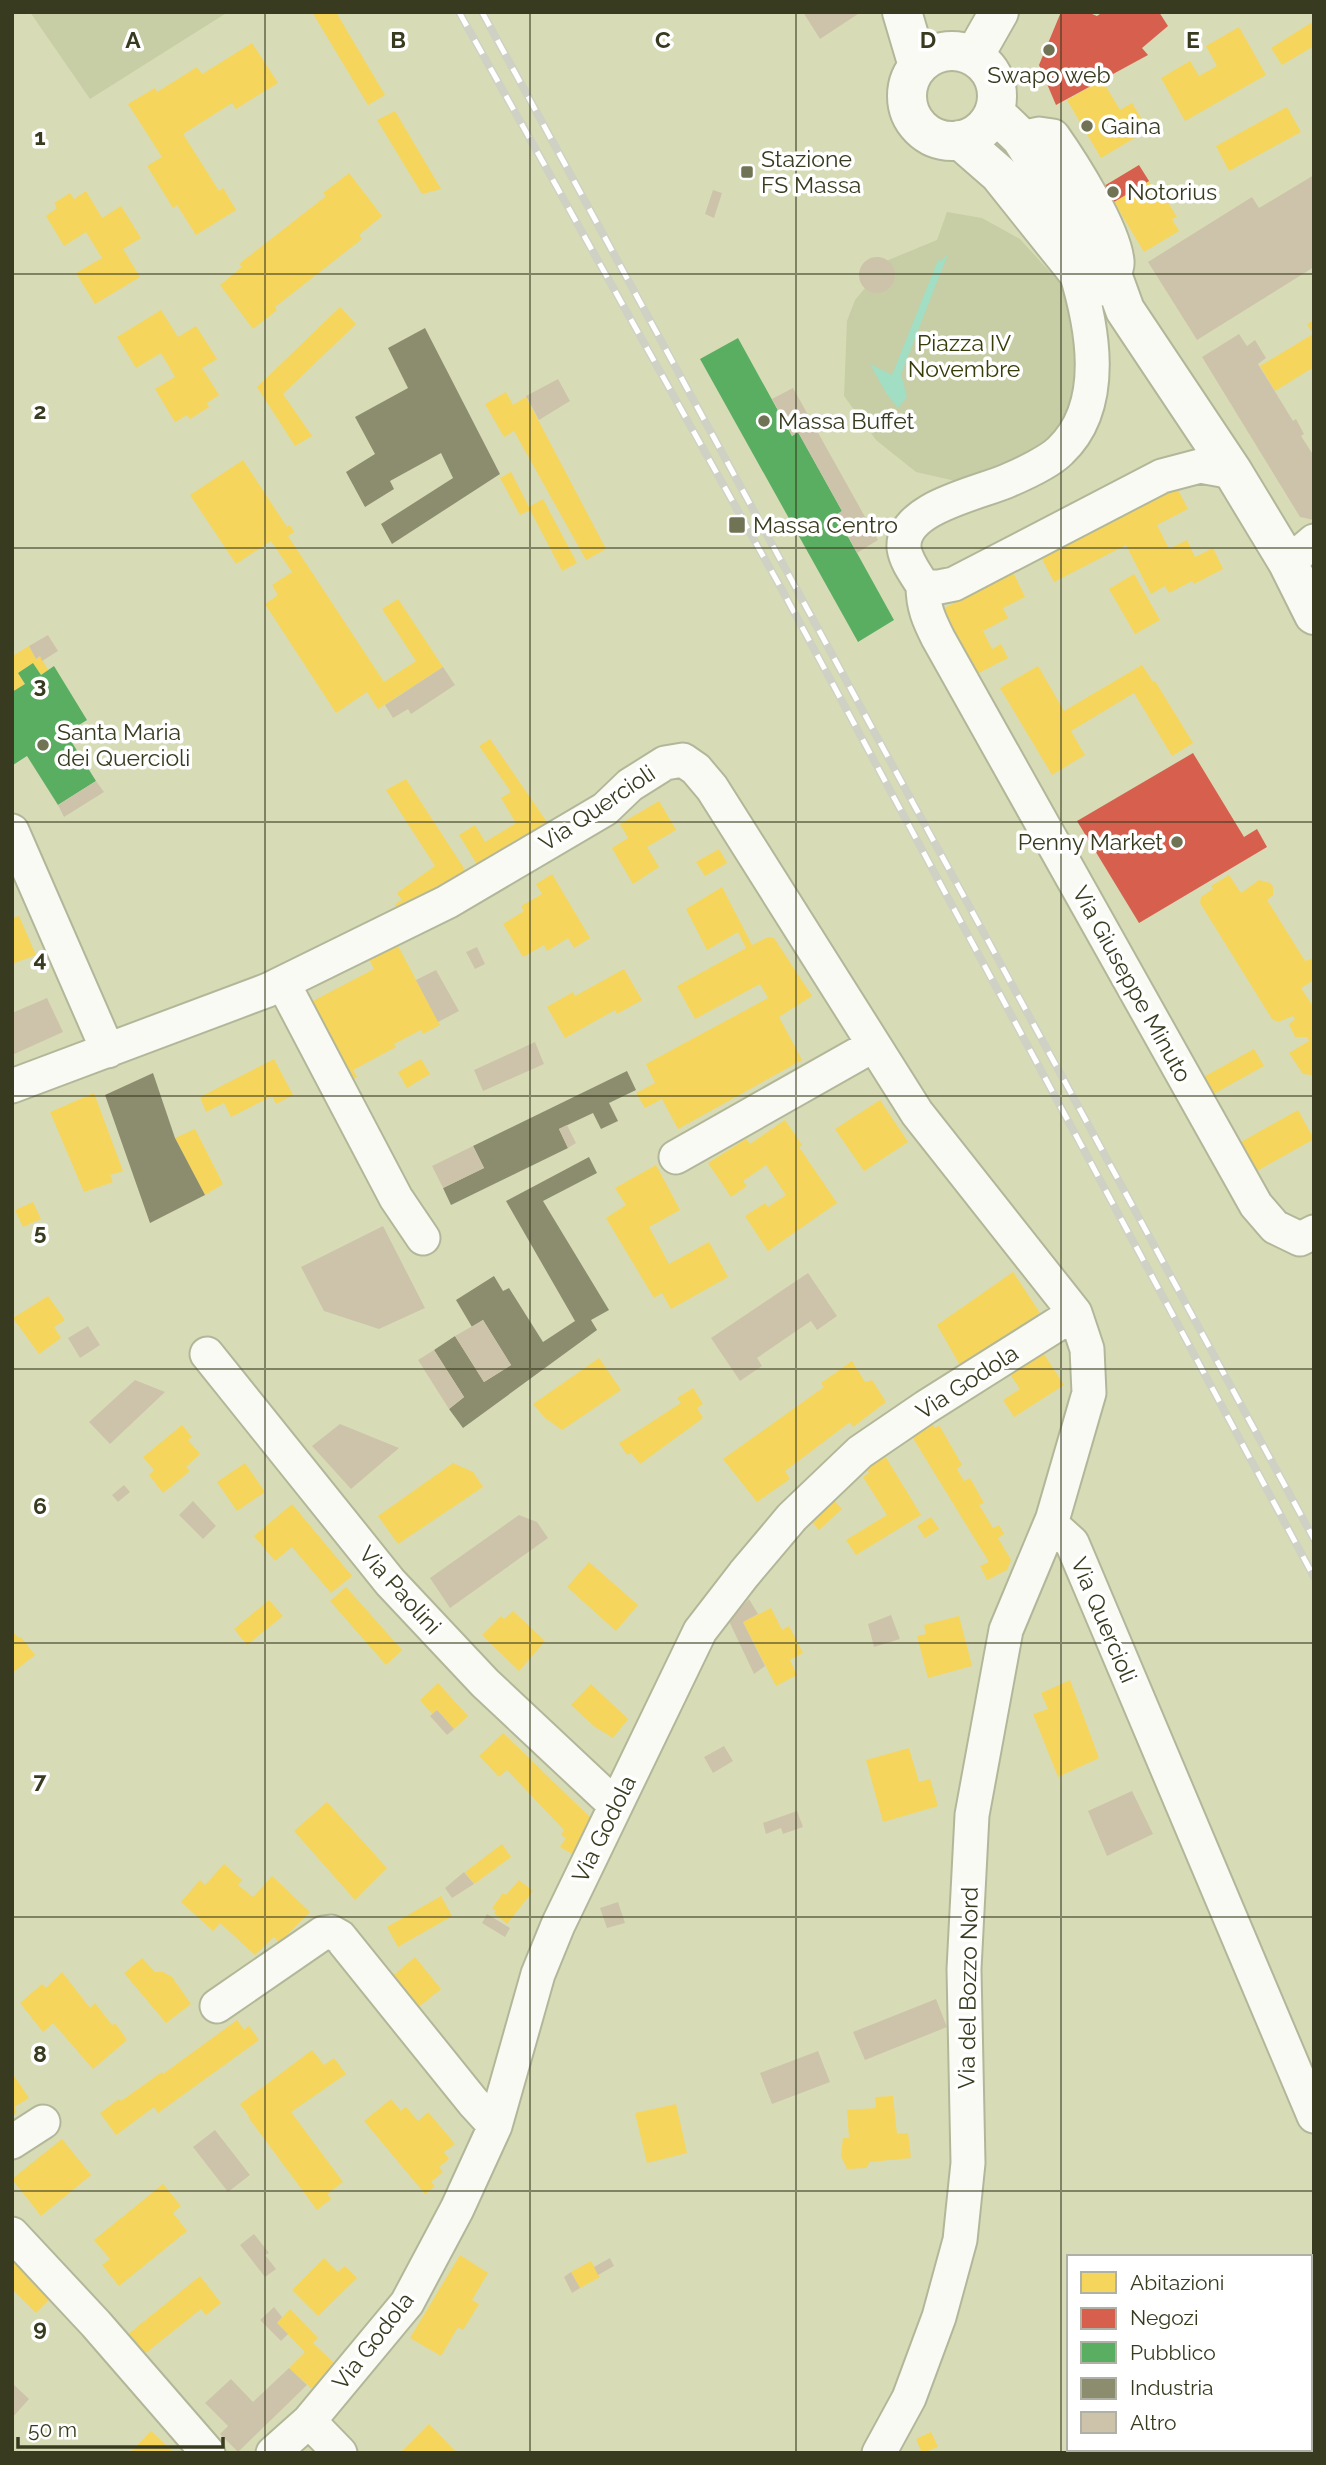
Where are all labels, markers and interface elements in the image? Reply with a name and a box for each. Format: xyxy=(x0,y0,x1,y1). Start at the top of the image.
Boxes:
text: A xyxy=(125,26,141,53)
text: B xyxy=(390,26,406,53)
text: C xyxy=(655,26,671,53)
text: D xyxy=(920,26,936,53)
text: E xyxy=(1186,26,1200,53)
marker: Swapo web xyxy=(1041,42,1057,58)
place label: Swapo web xyxy=(987,61,1111,88)
place label: Gaina xyxy=(1101,112,1161,139)
marker: Gaina xyxy=(1079,118,1095,134)
text: 1 xyxy=(34,123,46,150)
place label: Stazione FS Massa xyxy=(761,145,861,198)
marker: Stazione FS Massa xyxy=(739,164,755,180)
place label: Notorius xyxy=(1127,178,1217,205)
marker: Notorius xyxy=(1105,184,1121,200)
park label: Piazza IV Novembre xyxy=(908,329,1020,382)
text: 2 xyxy=(34,397,46,424)
place label: Massa Buffet xyxy=(778,407,915,434)
marker: Massa Buffet xyxy=(756,413,772,429)
place label: Massa Centro xyxy=(753,511,898,538)
marker: Massa Centro xyxy=(727,515,747,535)
text: 3 xyxy=(34,671,46,698)
place label: Santa Maria dei Quercioli xyxy=(57,718,190,771)
marker: Santa Maria dei Quercioli xyxy=(35,737,51,753)
street label: Via Quercioli xyxy=(534,759,660,856)
place label: Penny Market xyxy=(1018,828,1163,855)
marker: Penny Market xyxy=(1169,834,1185,850)
street label: Via Giuseppe Minuto xyxy=(1067,881,1198,1087)
text: 4 xyxy=(33,945,47,972)
text: 5 xyxy=(34,1218,47,1245)
street label: Via Godola xyxy=(911,1339,1023,1424)
text: 6 xyxy=(33,1492,47,1519)
street label: Via Paolini xyxy=(354,1540,447,1639)
street label: Via Quercioli xyxy=(1066,1553,1143,1687)
text: 7 xyxy=(34,1766,47,1793)
street label: Via Godola xyxy=(566,1771,641,1887)
street label: Via del Bozzo Nord xyxy=(952,1887,983,2089)
text: 8 xyxy=(33,2040,47,2067)
legend xyxy=(1067,2255,1312,2451)
text: Abitazioni xyxy=(1130,2270,1224,2295)
street label: Via Godola xyxy=(326,2287,419,2395)
text: Negozi xyxy=(1130,2305,1199,2330)
text: 9 xyxy=(33,2314,47,2341)
text: Pubblico xyxy=(1130,2340,1216,2365)
text: Industria xyxy=(1130,2375,1214,2400)
scale bar xyxy=(18,2406,222,2450)
text: Altro xyxy=(1130,2410,1176,2435)
text: 50 m xyxy=(28,2417,77,2442)

